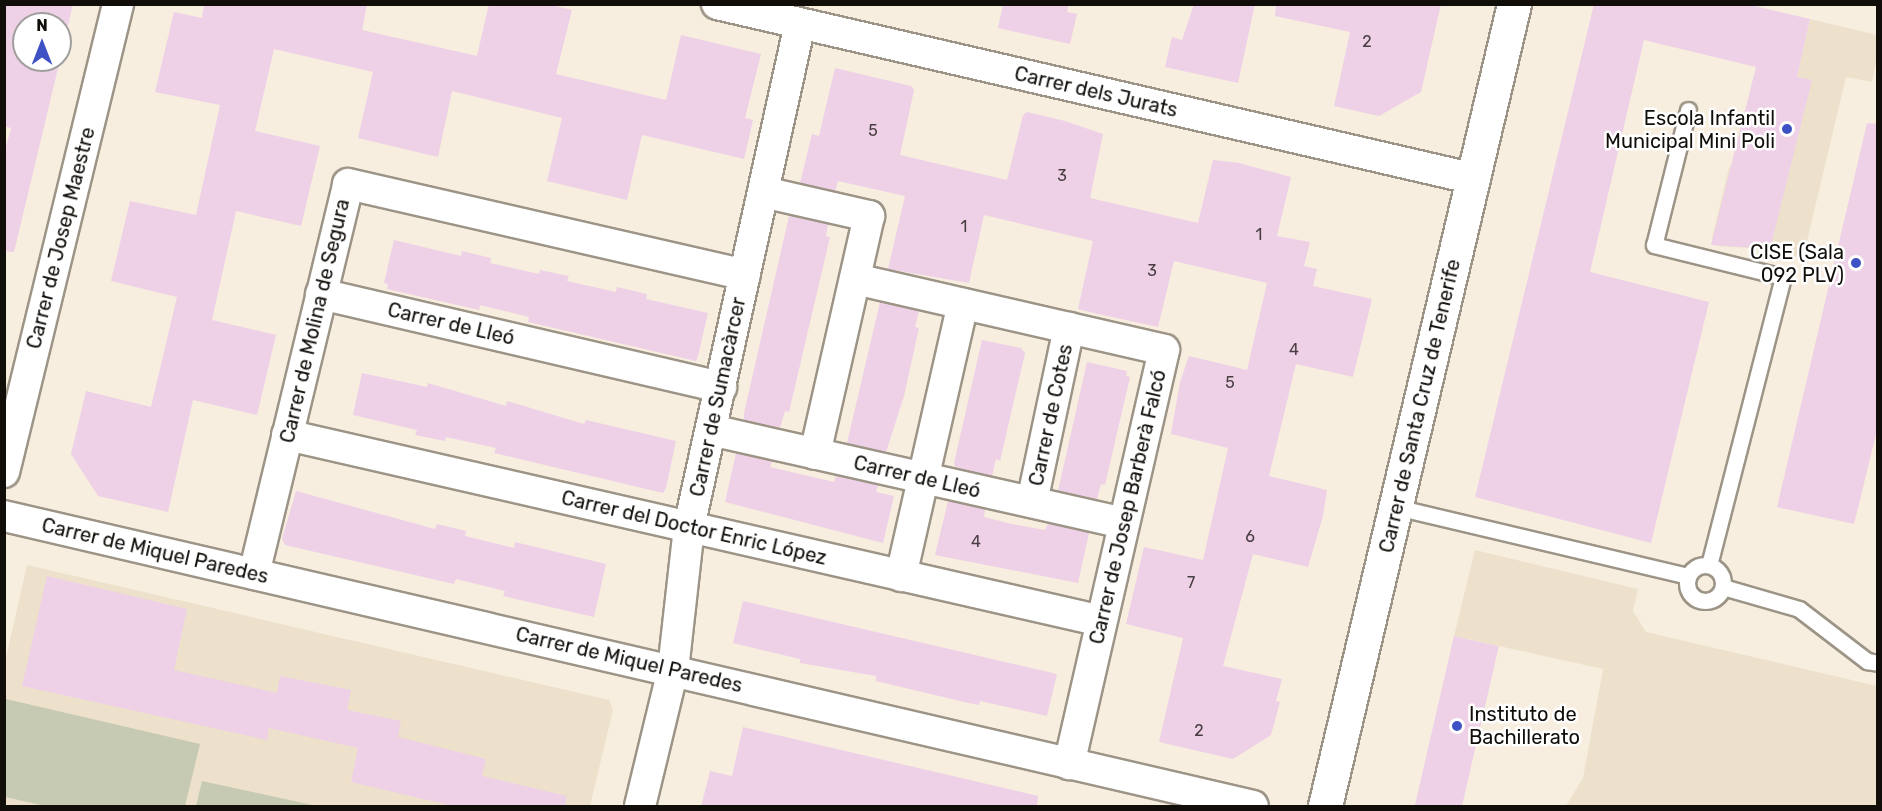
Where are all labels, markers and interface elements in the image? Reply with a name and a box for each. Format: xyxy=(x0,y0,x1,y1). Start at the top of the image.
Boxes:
north arrow xyxy=(12,12,72,72)
text: N xyxy=(36,16,48,35)
house number: 2 xyxy=(1362,32,1372,52)
street label: Carrer dels Jurats xyxy=(1012,62,1180,122)
place label: Escola Infantil Municipal Mini Poli xyxy=(1605,106,1775,153)
house number: 5 xyxy=(868,121,878,141)
marker: Escola Infantil Municipal Mini Poli xyxy=(1780,122,1794,136)
street label: Carrer de Josep Maestre xyxy=(22,124,100,352)
house number: 3 xyxy=(1057,166,1067,186)
street label: Carrer de Molina de Segura xyxy=(275,196,355,446)
house number: 1 xyxy=(961,217,967,237)
house number: 1 xyxy=(1256,225,1262,245)
place label: CISE (Sala 092 PLV) xyxy=(1750,240,1844,287)
street label: Carrer de Santa Cruz de Tenerife xyxy=(1374,256,1466,556)
marker: CISE (Sala 092 PLV) xyxy=(1849,256,1863,270)
house number: 3 xyxy=(1147,261,1157,281)
street label: Carrer de Sumacàrcer xyxy=(685,295,751,499)
street label: Carrer de Lleó xyxy=(385,298,517,350)
house number: 4 xyxy=(1289,340,1299,360)
street label: Carrer de Cotes xyxy=(1024,342,1078,488)
street label: Carrer de Josep Barberà Falcó xyxy=(1085,367,1171,647)
house number: 5 xyxy=(1225,373,1235,393)
street label: Carrer de Lleó xyxy=(851,451,983,503)
street label: Carrer del Doctor Enric López xyxy=(559,486,829,570)
street label: Carrer de Miquel Paredes xyxy=(39,513,271,589)
house number: 6 xyxy=(1245,527,1255,547)
house number: 4 xyxy=(971,532,981,552)
house number: 7 xyxy=(1187,573,1195,593)
street label: Carrer de Miquel Paredes xyxy=(513,622,745,698)
place label: Instituto de Bachillerato xyxy=(1469,702,1580,749)
marker: Instituto de Bachillerato xyxy=(1450,719,1464,733)
house number: 2 xyxy=(1194,721,1204,741)

